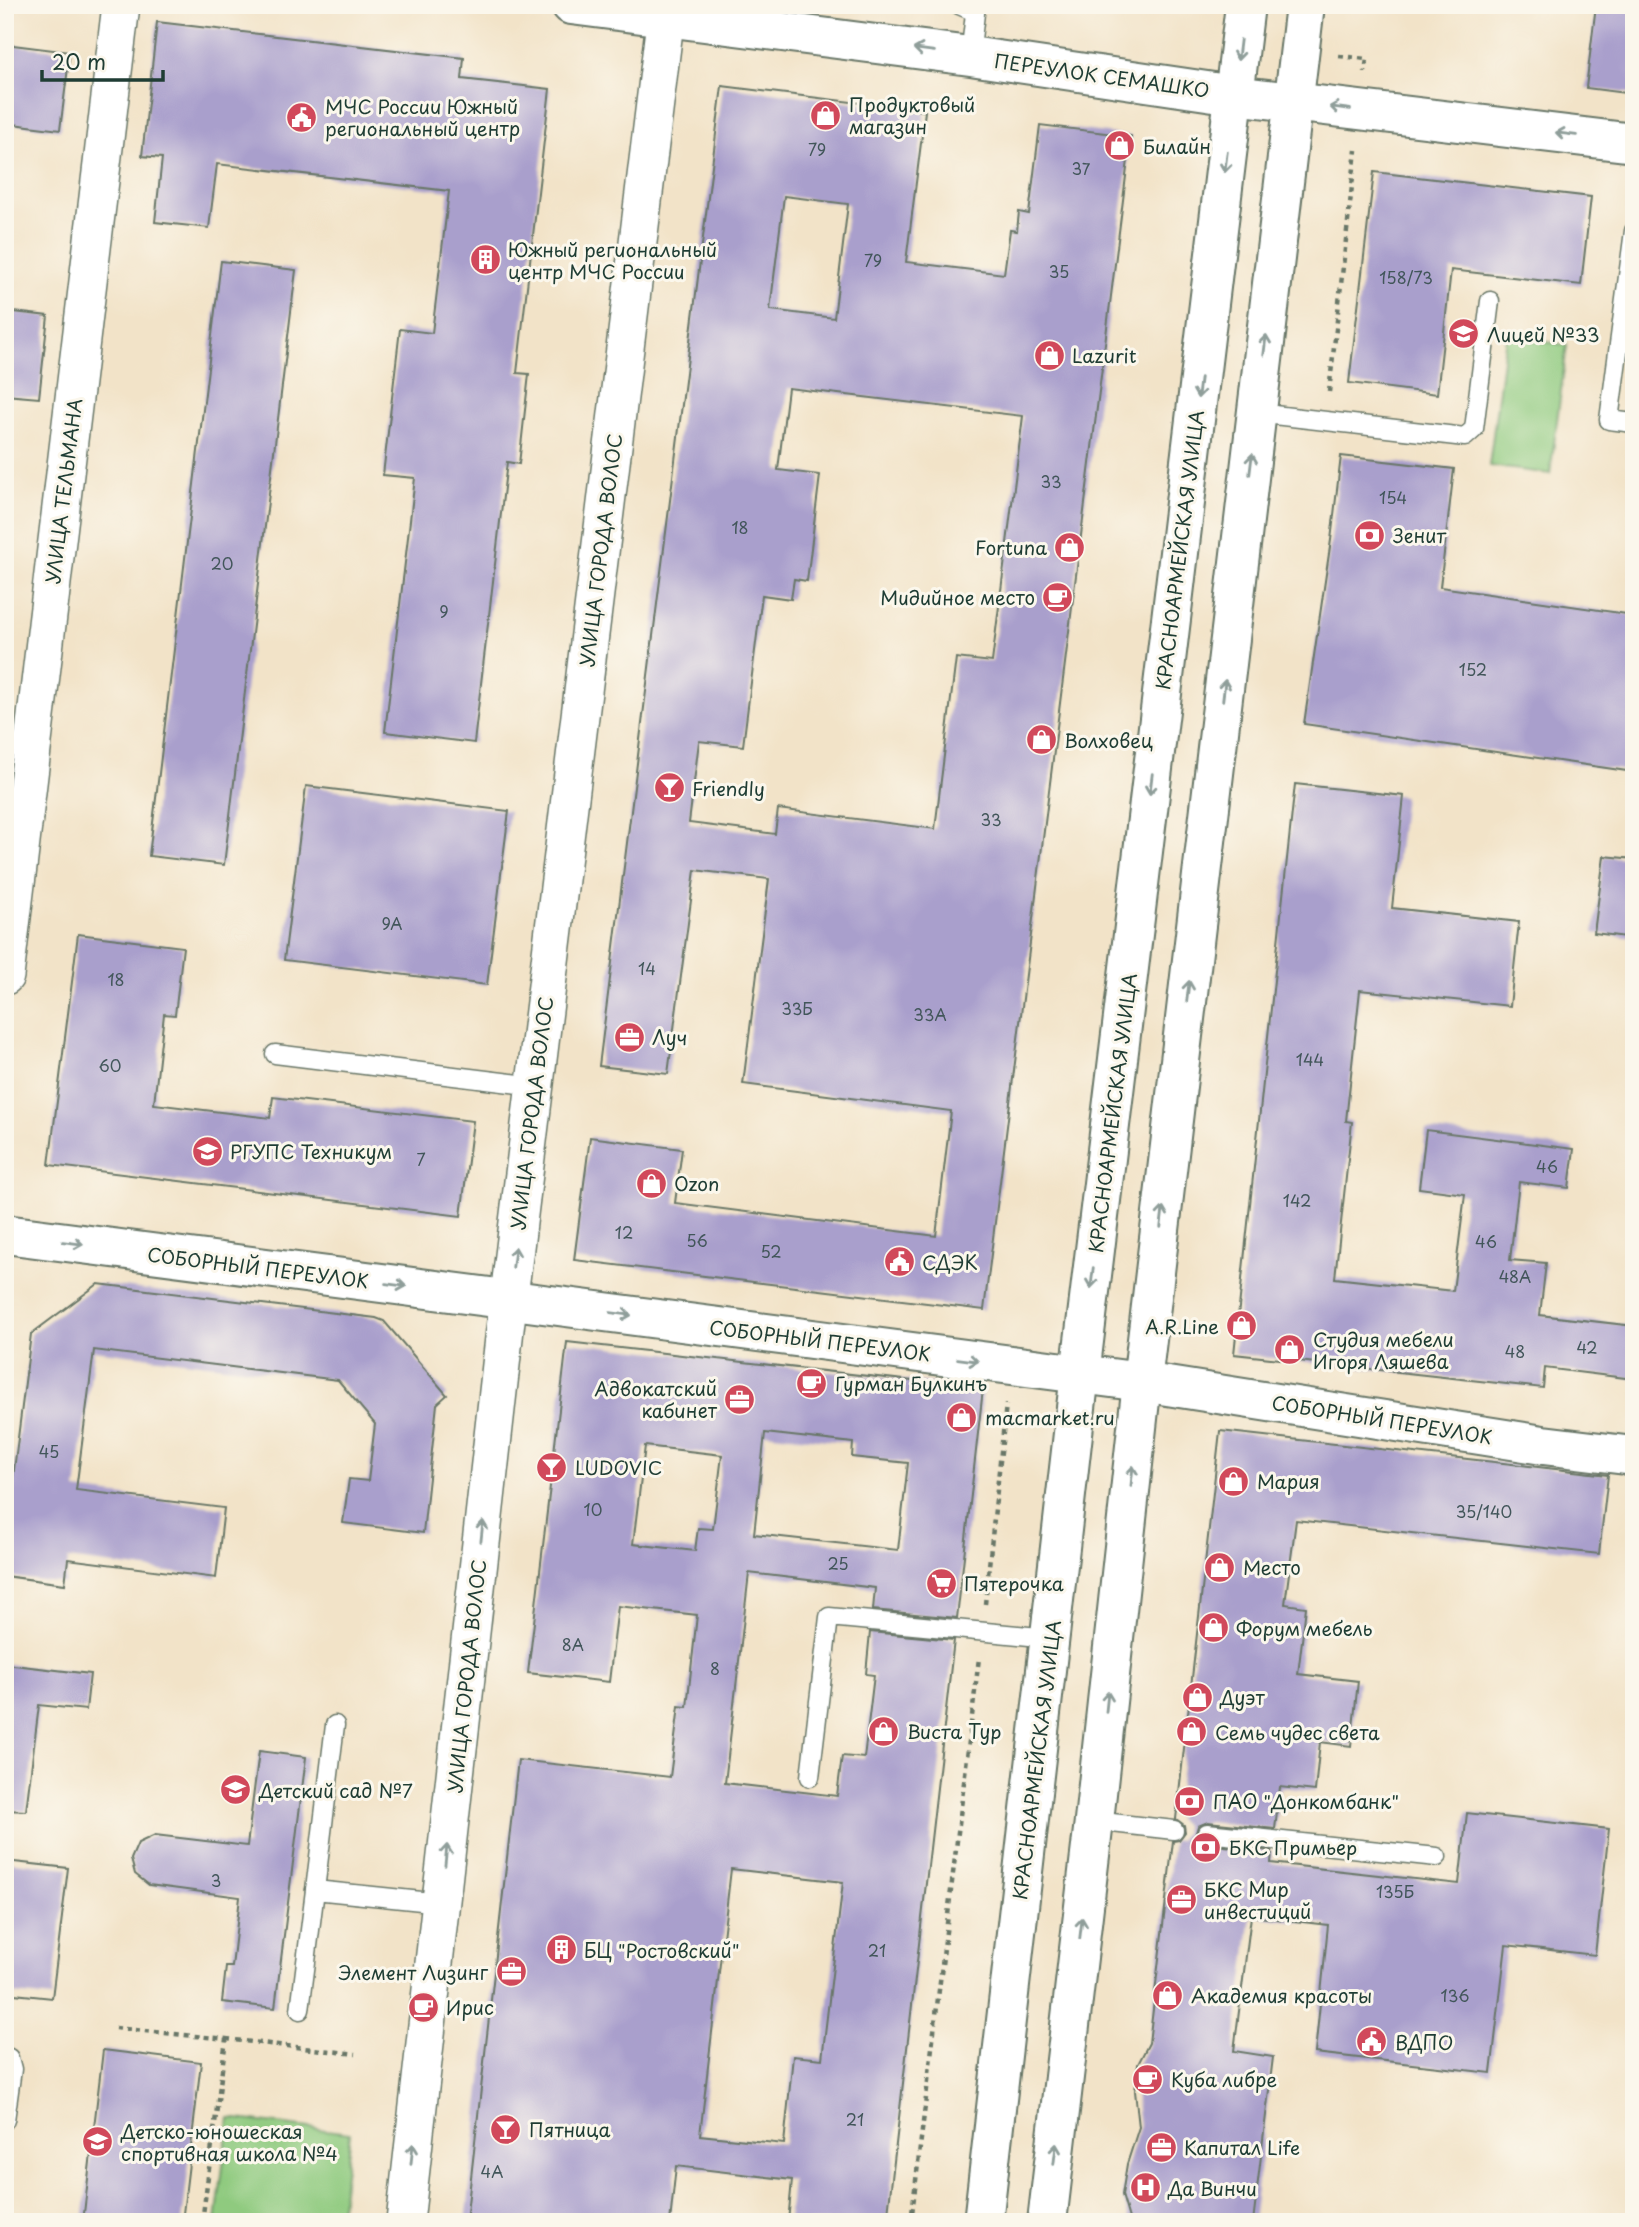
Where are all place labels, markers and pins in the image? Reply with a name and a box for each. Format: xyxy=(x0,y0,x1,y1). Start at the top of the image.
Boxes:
place label: Продуктовый магазин xyxy=(849,90,975,140)
place label: МЧС России Южный региональный центр xyxy=(325,92,520,142)
shop icon: Продуктовый магазин xyxy=(809,98,843,132)
public building icon: МЧС России Южный региональный центр xyxy=(285,100,319,134)
shop icon: Билайн xyxy=(1103,129,1137,163)
place label: Билайн xyxy=(1143,132,1211,160)
place label: Южный региональный центр МЧС России xyxy=(508,235,717,285)
building icon: Южный региональный центр МЧС России xyxy=(468,243,502,277)
school or university icon: Лицей №33 xyxy=(1447,317,1481,351)
place label: Лицей №33 xyxy=(1487,320,1600,348)
shop icon: Lazurit xyxy=(1032,338,1066,372)
place label: Lazurit xyxy=(1072,341,1137,369)
bank icon: Зенит xyxy=(1353,518,1387,552)
place label: Зенит xyxy=(1393,521,1447,549)
shop icon: Fortuna xyxy=(1053,530,1087,564)
place label: Fortuna xyxy=(975,533,1047,561)
cafe icon: Мидийное место xyxy=(1041,580,1075,614)
place label: Мидийное место xyxy=(880,583,1035,611)
shop icon: Волховец xyxy=(1024,723,1058,757)
place label: Волховец xyxy=(1064,726,1153,754)
bar icon: Friendly xyxy=(652,771,686,805)
place label: Friendly xyxy=(692,774,765,802)
office icon: Луч xyxy=(612,1020,646,1054)
place label: Луч xyxy=(652,1023,687,1051)
school or university icon: РГУПС Техникум xyxy=(190,1134,224,1168)
place label: РГУПС Техникум xyxy=(230,1137,392,1165)
shop icon: Ozon xyxy=(634,1166,668,1200)
place label: Ozon xyxy=(674,1169,719,1197)
public building icon: СДЭК xyxy=(882,1245,916,1279)
place label: СДЭК xyxy=(922,1248,978,1276)
shop icon: A.R.Line xyxy=(1225,1309,1259,1343)
place label: A.R.Line xyxy=(1145,1312,1219,1340)
place label: Студия мебели Игоря Ляшева xyxy=(1313,1325,1454,1375)
shop icon: Студия мебели Игоря Ляшева xyxy=(1273,1333,1307,1367)
cafe icon: Гурман Булкинъ xyxy=(795,1366,829,1400)
place label: Гурман Булкинъ xyxy=(835,1369,987,1397)
place label: Адвокатский кабинет xyxy=(594,1374,718,1424)
office icon: Адвокатский кабинет xyxy=(723,1382,757,1416)
shop icon: macmarket.ru xyxy=(945,1400,979,1434)
place label: macmarket.ru xyxy=(985,1403,1115,1431)
bar icon: LUDOVIC xyxy=(535,1450,569,1484)
place label: LUDOVIC xyxy=(575,1453,662,1481)
shop icon: Мария xyxy=(1217,1464,1251,1498)
place label: Мария xyxy=(1257,1467,1320,1495)
shop icon: Место xyxy=(1203,1550,1237,1584)
place label: Место xyxy=(1243,1553,1301,1581)
supermarket icon: Пятерочка xyxy=(924,1566,958,1600)
place label: Пятерочка xyxy=(964,1569,1064,1597)
shop icon: Форум мебель xyxy=(1196,1611,1230,1645)
place label: Форум мебель xyxy=(1236,1614,1373,1642)
shop icon: Дуэт xyxy=(1180,1680,1214,1714)
place label: Дуэт xyxy=(1219,1683,1265,1711)
shop icon: Виста Тур xyxy=(867,1714,901,1748)
shop icon: Семь чудес света xyxy=(1175,1715,1209,1749)
place label: Виста Тур xyxy=(907,1717,1001,1745)
place label: Семь чудес света xyxy=(1215,1718,1380,1746)
school or university icon: Детский сад №7 xyxy=(219,1773,253,1807)
place label: Детский сад №7 xyxy=(258,1776,413,1804)
bank icon: ПАО "Донкомбанк" xyxy=(1173,1784,1207,1818)
place label: ПАО "Донкомбанк" xyxy=(1213,1787,1399,1815)
bank icon: БКС Примьер xyxy=(1189,1830,1223,1864)
place label: БКС Примьер xyxy=(1229,1833,1357,1861)
place label: БКС Мир инвестиций xyxy=(1204,1875,1311,1925)
office icon: БКС Мир инвестиций xyxy=(1164,1883,1198,1917)
building icon: БЦ "Ростовский" xyxy=(544,1933,578,1967)
place label: БЦ "Ростовский" xyxy=(584,1936,740,1964)
office icon: Элемент Лизинг xyxy=(494,1955,528,1989)
place label: Элемент Лизинг xyxy=(338,1958,489,1986)
shop icon: Академия красоты xyxy=(1151,1978,1185,2012)
place label: Академия красоты xyxy=(1191,1981,1372,2009)
cafe icon: Ирис xyxy=(406,1990,440,2024)
place label: Ирис xyxy=(446,1993,494,2021)
public building icon: ВДПО xyxy=(1355,2025,1389,2059)
place label: ВДПО xyxy=(1395,2028,1453,2056)
cafe icon: Куба либре xyxy=(1131,2062,1165,2096)
place label: Куба либре xyxy=(1171,2065,1277,2093)
bar icon: Пятница xyxy=(489,2112,523,2146)
place label: Пятница xyxy=(529,2115,611,2143)
place label: Детско-юношеская спортивная школа №4 xyxy=(120,2117,338,2167)
school or university icon: Детско-юношеская спортивная школа №4 xyxy=(81,2125,115,2159)
office icon: Капитал Life xyxy=(1144,2130,1178,2164)
place label: Капитал Life xyxy=(1184,2133,1300,2161)
hospital icon: Да Винчи xyxy=(1128,2171,1162,2205)
place label: Да Винчи xyxy=(1167,2174,1257,2202)

